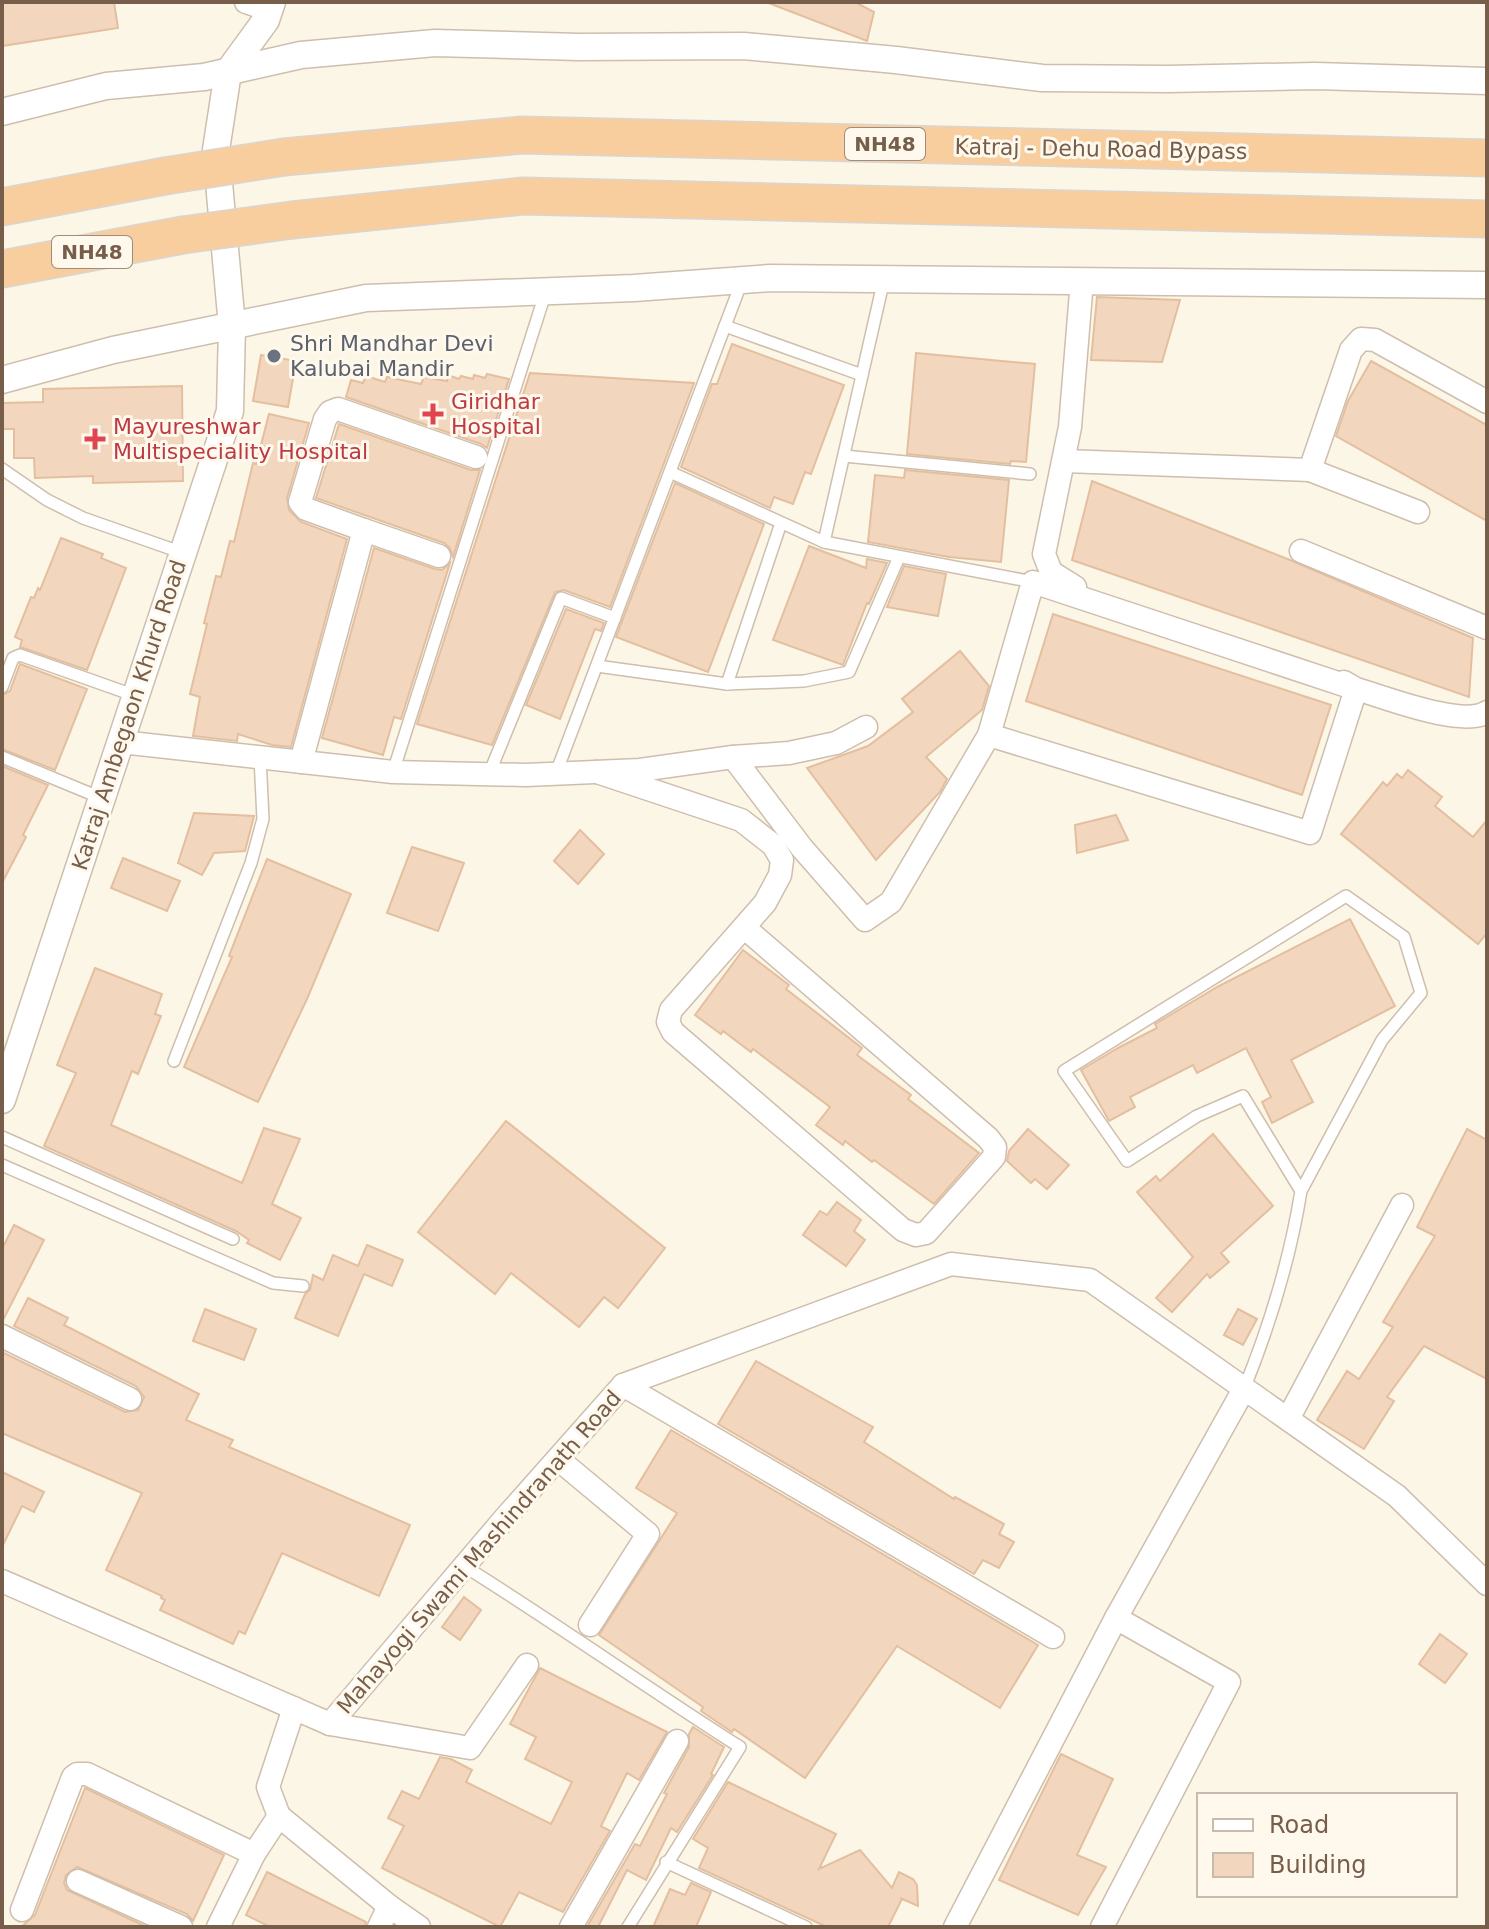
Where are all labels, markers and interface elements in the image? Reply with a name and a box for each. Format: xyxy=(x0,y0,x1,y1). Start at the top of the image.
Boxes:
road number: NH48 xyxy=(845,128,925,160)
street label: Katraj - Dehu Road Bypass xyxy=(954,134,1248,164)
road number: NH48 xyxy=(52,236,132,268)
place label: Shri Mandhar Devi Kalubai Mandir xyxy=(290,331,494,381)
marker: Shri Mandhar Devi Kalubai Mandir xyxy=(265,347,283,365)
place label: Giridhar Hospital xyxy=(451,389,541,439)
marker: Giridhar Hospital xyxy=(422,403,444,425)
place label: Mayureshwar Multispeciality Hospital xyxy=(113,414,368,464)
marker: Mayureshwar Multispeciality Hospital xyxy=(84,428,106,450)
street label: Katraj Ambegaon Khurd Road xyxy=(67,557,191,873)
street label: Mahayogi Swami Mashindranath Road xyxy=(332,1385,626,1719)
legend xyxy=(1197,1793,1457,1897)
text: Road xyxy=(1269,1811,1329,1839)
text: Building xyxy=(1269,1851,1366,1879)

